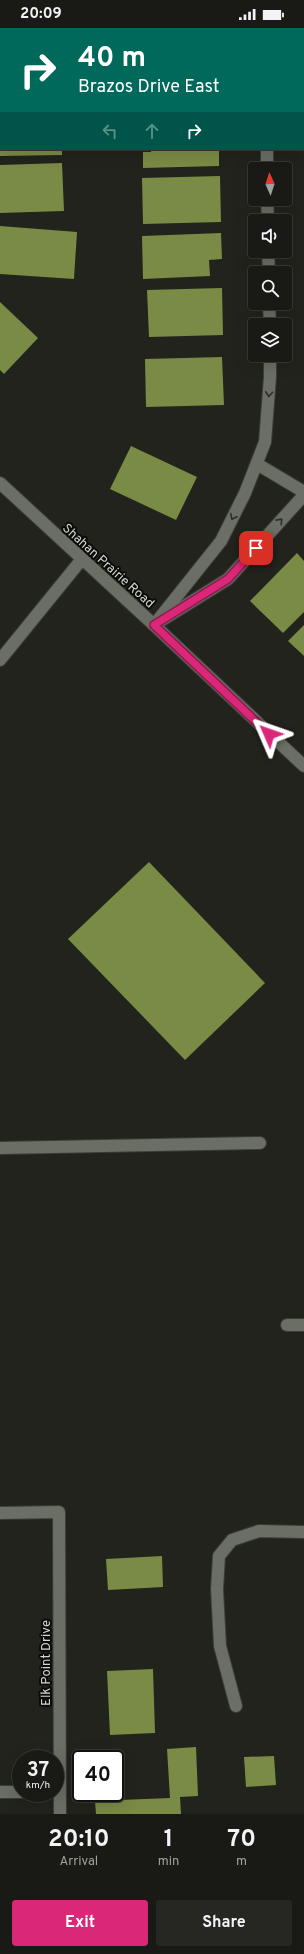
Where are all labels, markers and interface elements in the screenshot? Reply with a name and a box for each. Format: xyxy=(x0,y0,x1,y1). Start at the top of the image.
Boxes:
text: 20:09 xyxy=(20,5,62,24)
text: 40 m xyxy=(78,41,146,77)
icon: right xyxy=(12,44,64,96)
text: Brazos Drive East xyxy=(78,76,219,99)
icon: left xyxy=(99,120,121,142)
icon: ahead xyxy=(141,120,163,142)
icon: right xyxy=(183,120,205,142)
north arrow xyxy=(248,162,292,206)
map controls xyxy=(248,162,292,362)
button: sound xyxy=(248,214,292,258)
button: search xyxy=(248,266,292,310)
button: layers xyxy=(248,318,292,362)
one-way arrow xyxy=(265,391,274,397)
one-way arrow xyxy=(230,513,238,521)
one-way arrow xyxy=(276,518,283,526)
street label: Shahan Prairie Road xyxy=(58,521,157,612)
pin xyxy=(239,531,273,565)
icon: arrive xyxy=(245,537,267,559)
position arrow xyxy=(248,713,290,755)
street label: Elk Point Drive xyxy=(39,1620,55,1706)
speed limit sign: 40 xyxy=(72,1750,124,1802)
text: 37 xyxy=(27,1758,49,1784)
text: km/h xyxy=(26,1779,50,1792)
text: 20:10 xyxy=(48,1825,110,1855)
text: 1 xyxy=(164,1825,173,1855)
text: 70 xyxy=(227,1825,256,1855)
text: Arrival xyxy=(59,1854,98,1870)
text: min xyxy=(158,1854,179,1870)
text: m xyxy=(236,1854,247,1870)
button: Exit xyxy=(12,1900,148,1946)
button: Share xyxy=(156,1900,292,1946)

